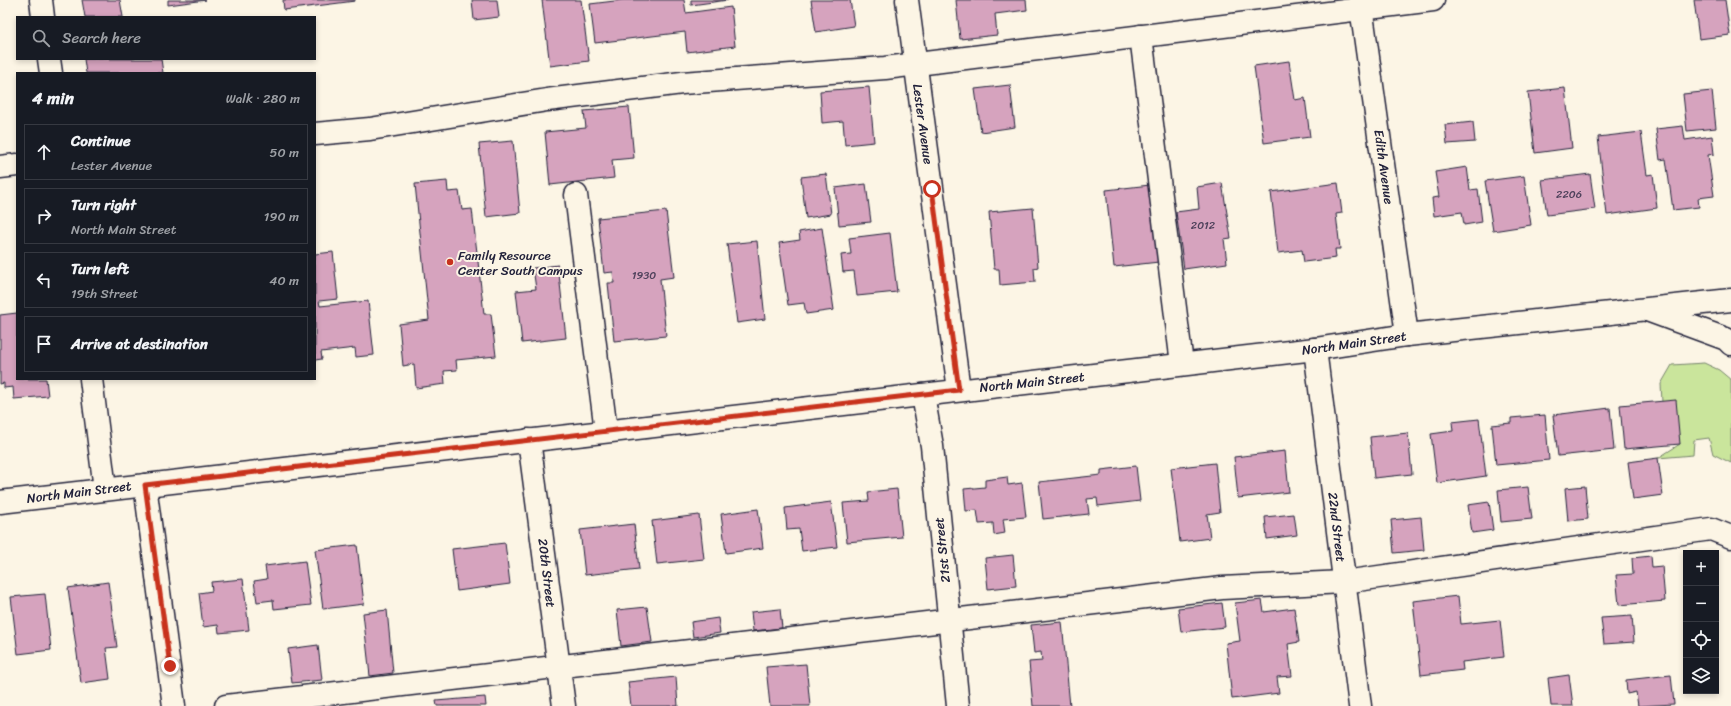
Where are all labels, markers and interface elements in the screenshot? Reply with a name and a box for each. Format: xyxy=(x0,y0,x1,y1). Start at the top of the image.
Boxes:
search box xyxy=(16,16,316,60)
text: Search here xyxy=(62,25,141,51)
icon: search xyxy=(30,27,52,49)
street label: Lester Avenue xyxy=(906,82,940,166)
text: 4 min xyxy=(32,83,74,113)
text: Walk · 280 m xyxy=(226,87,300,110)
text: Continue xyxy=(71,128,131,154)
street label: Edith Avenue xyxy=(1367,128,1401,206)
icon: ahead xyxy=(33,141,55,163)
text: 50 m xyxy=(269,141,299,164)
text: Lester Avenue xyxy=(71,154,152,177)
route start xyxy=(923,180,941,198)
house number: 2206 xyxy=(1556,185,1582,204)
text: Turn right xyxy=(71,192,136,218)
icon: right xyxy=(33,205,55,227)
text: 190 m xyxy=(264,205,299,228)
house number: 2012 xyxy=(1191,216,1216,235)
text: North Main Street xyxy=(71,218,176,241)
place label: Family Resource Center South Campus xyxy=(458,244,583,282)
text: Turn left xyxy=(71,256,129,282)
marker: Family Resource Center South Campus xyxy=(445,257,455,267)
house number: 1930 xyxy=(632,266,656,285)
icon: left xyxy=(33,269,55,291)
text: 40 m xyxy=(269,269,299,292)
text: 19th Street xyxy=(71,282,138,305)
street label: North Main Street xyxy=(1300,324,1408,362)
text: Arrive at destination xyxy=(71,331,208,357)
icon: arrive xyxy=(33,333,55,355)
street label: North Main Street xyxy=(978,365,1086,399)
street label: North Main Street xyxy=(25,474,133,510)
street label: 22nd Street xyxy=(1321,491,1353,563)
street label: 21st Street xyxy=(927,516,957,584)
street label: 20th Street xyxy=(531,537,563,609)
map controls xyxy=(1683,550,1719,694)
button: + xyxy=(1683,550,1719,586)
button: − xyxy=(1683,586,1719,622)
button: locate xyxy=(1683,622,1719,658)
route end xyxy=(161,657,179,675)
button: layers xyxy=(1683,658,1719,694)

